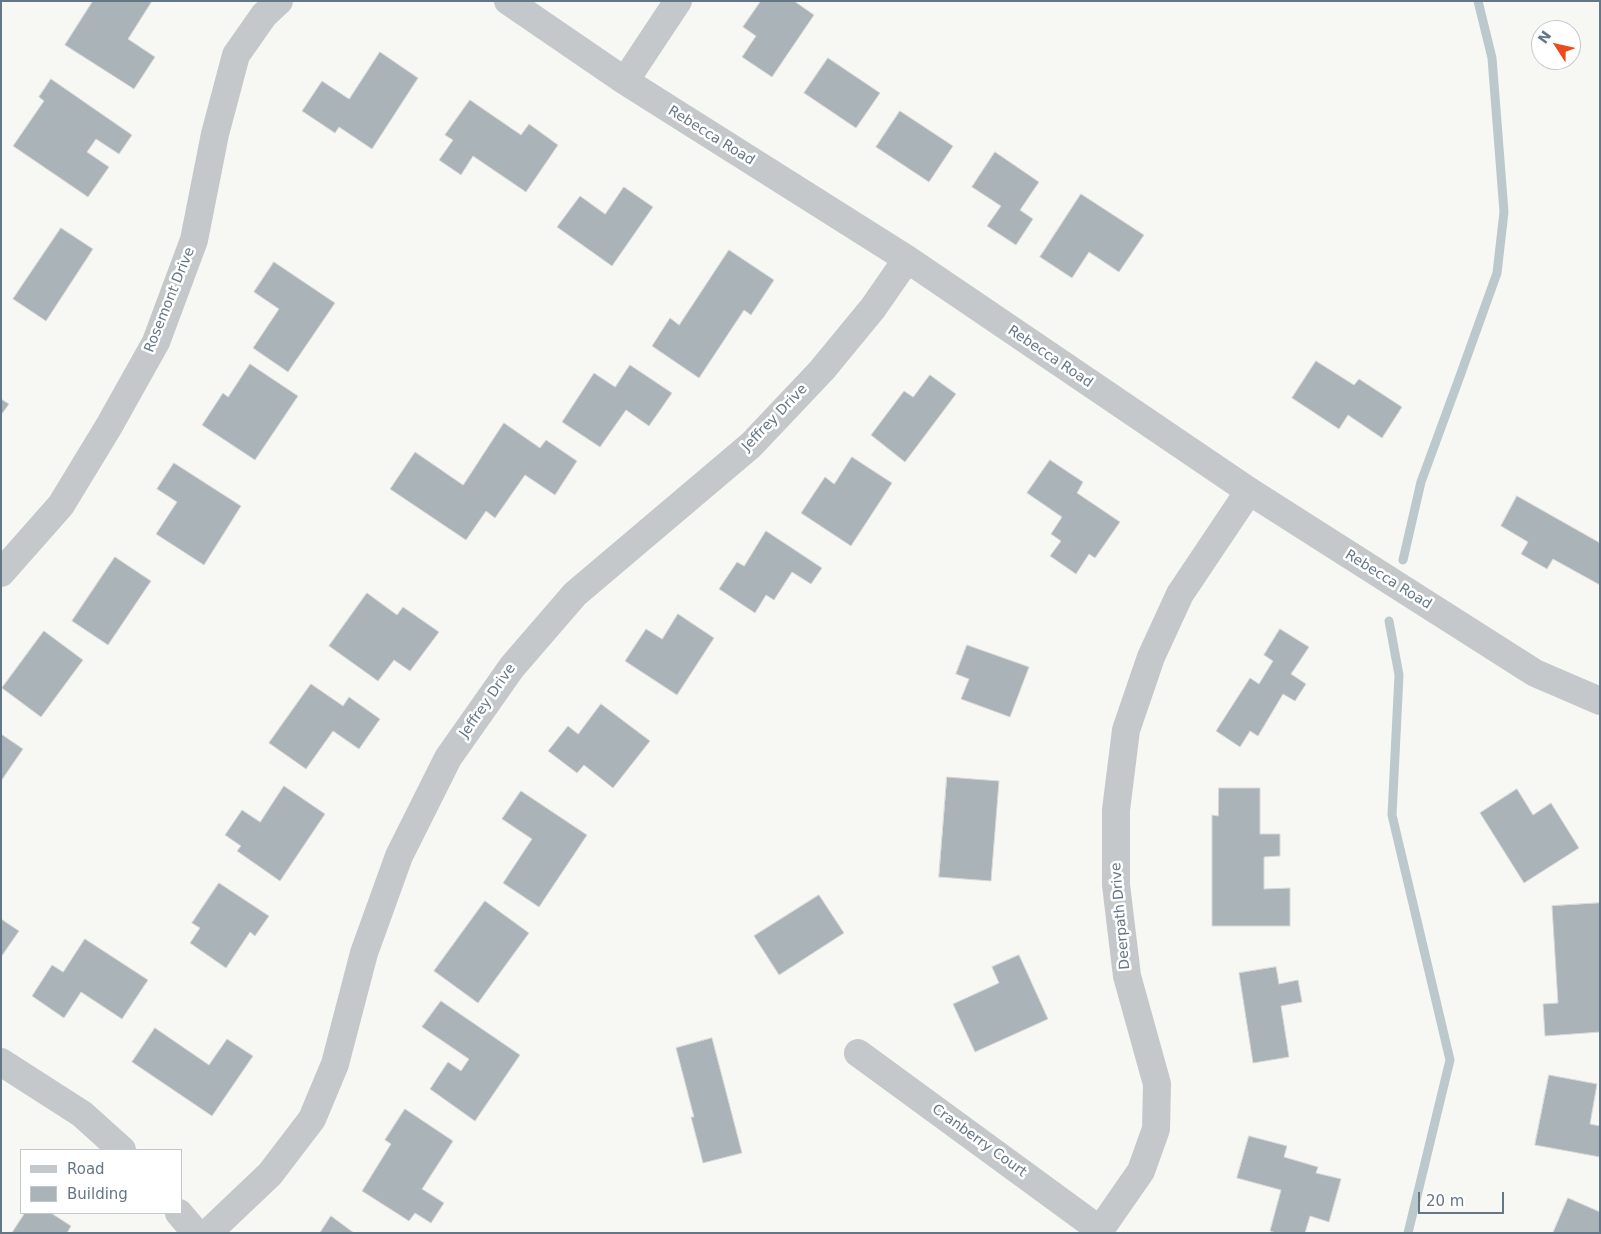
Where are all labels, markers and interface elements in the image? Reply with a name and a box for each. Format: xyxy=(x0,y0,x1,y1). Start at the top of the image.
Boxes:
north arrow xyxy=(1531,20,1581,70)
text: N xyxy=(1535,28,1554,46)
street label: Rebecca Road xyxy=(665,103,757,169)
street label: Rosemont Drive xyxy=(141,245,199,355)
street label: Rebecca Road xyxy=(1004,322,1096,392)
street label: Jeffrey Drive xyxy=(739,381,811,455)
street label: Rebecca Road xyxy=(1342,547,1434,613)
street label: Jeffrey Drive xyxy=(456,661,520,741)
street label: Deerpath Drive xyxy=(1108,862,1134,970)
street label: Cranberry Court xyxy=(928,1101,1030,1181)
legend xyxy=(20,1149,182,1214)
text: Road xyxy=(67,1160,105,1178)
scale bar xyxy=(1421,1182,1507,1214)
text: Building xyxy=(67,1185,128,1203)
text: 20 m xyxy=(1426,1192,1464,1210)

